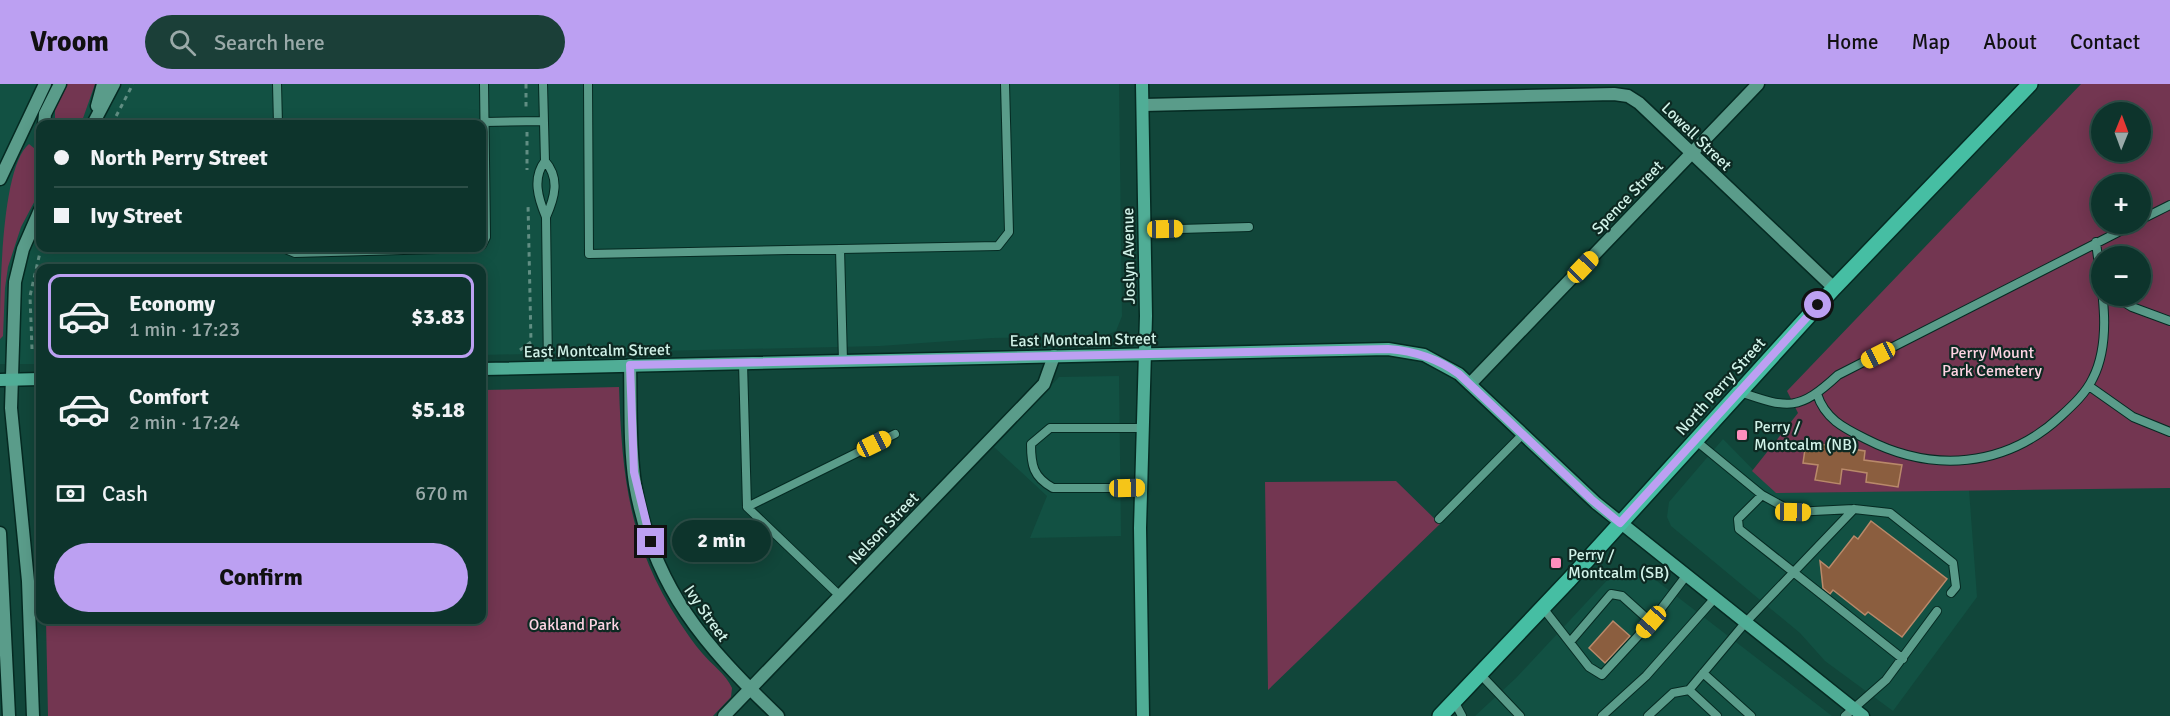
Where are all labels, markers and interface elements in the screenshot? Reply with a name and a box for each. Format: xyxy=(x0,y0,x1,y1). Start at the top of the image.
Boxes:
search box xyxy=(145,15,565,69)
text: Vroom xyxy=(30,25,109,59)
icon: search xyxy=(166,26,199,59)
text: Search here xyxy=(214,29,325,56)
text: Home xyxy=(1826,29,1879,55)
text: Map xyxy=(1912,29,1950,55)
text: About xyxy=(1983,29,2037,55)
text: Contact xyxy=(2070,29,2140,55)
street label: Lowell Street xyxy=(1657,98,1736,175)
north arrow xyxy=(2091,102,2151,162)
map controls xyxy=(2091,102,2151,306)
text: North Perry Street xyxy=(90,144,268,171)
street label: Spence Street xyxy=(1588,156,1668,239)
button: + xyxy=(2091,174,2151,234)
text: Ivy Street xyxy=(90,202,182,229)
street label: Joslyn Avenue xyxy=(1118,207,1140,305)
car xyxy=(1147,220,1183,238)
button: − xyxy=(2091,246,2151,306)
car xyxy=(1564,248,1602,286)
icon: car xyxy=(57,289,111,343)
text: Economy xyxy=(129,290,215,317)
route start xyxy=(1804,291,1831,318)
text: $3.83 xyxy=(411,303,465,330)
text: 1 min · 17:23 xyxy=(129,317,240,342)
street label: East Montcalm Street xyxy=(1009,329,1157,351)
street label: North Perry Street xyxy=(1672,333,1770,440)
car xyxy=(1858,339,1898,371)
street label: East Montcalm Street xyxy=(523,340,671,362)
park label: Perry Mount Park Cemetery xyxy=(1942,343,2042,381)
icon: car xyxy=(57,382,111,436)
text: Comfort xyxy=(129,383,209,410)
text: $5.18 xyxy=(411,396,465,423)
text: 2 min · 17:24 xyxy=(129,410,240,435)
place label: Perry / Montcalm (NB) xyxy=(1754,417,1857,455)
car xyxy=(854,428,894,460)
marker: Perry / Montcalm (NB) xyxy=(1735,428,1749,442)
icon: cash xyxy=(54,477,87,510)
car xyxy=(1109,479,1145,497)
text: Cash xyxy=(102,480,148,507)
text: 670 m xyxy=(415,481,468,506)
street label: Nelson Street xyxy=(844,488,923,569)
car xyxy=(1775,503,1811,521)
callout: 2 min xyxy=(672,521,771,563)
route end xyxy=(637,528,664,555)
text: 2 min xyxy=(697,528,746,553)
button: Confirm xyxy=(54,543,468,612)
place label: Perry / Montcalm (SB) xyxy=(1568,545,1669,583)
marker: Perry / Montcalm (SB) xyxy=(1549,556,1563,570)
street label: Ivy Street xyxy=(679,581,733,646)
car xyxy=(1632,603,1670,641)
park label: Oakland Park xyxy=(529,615,619,635)

